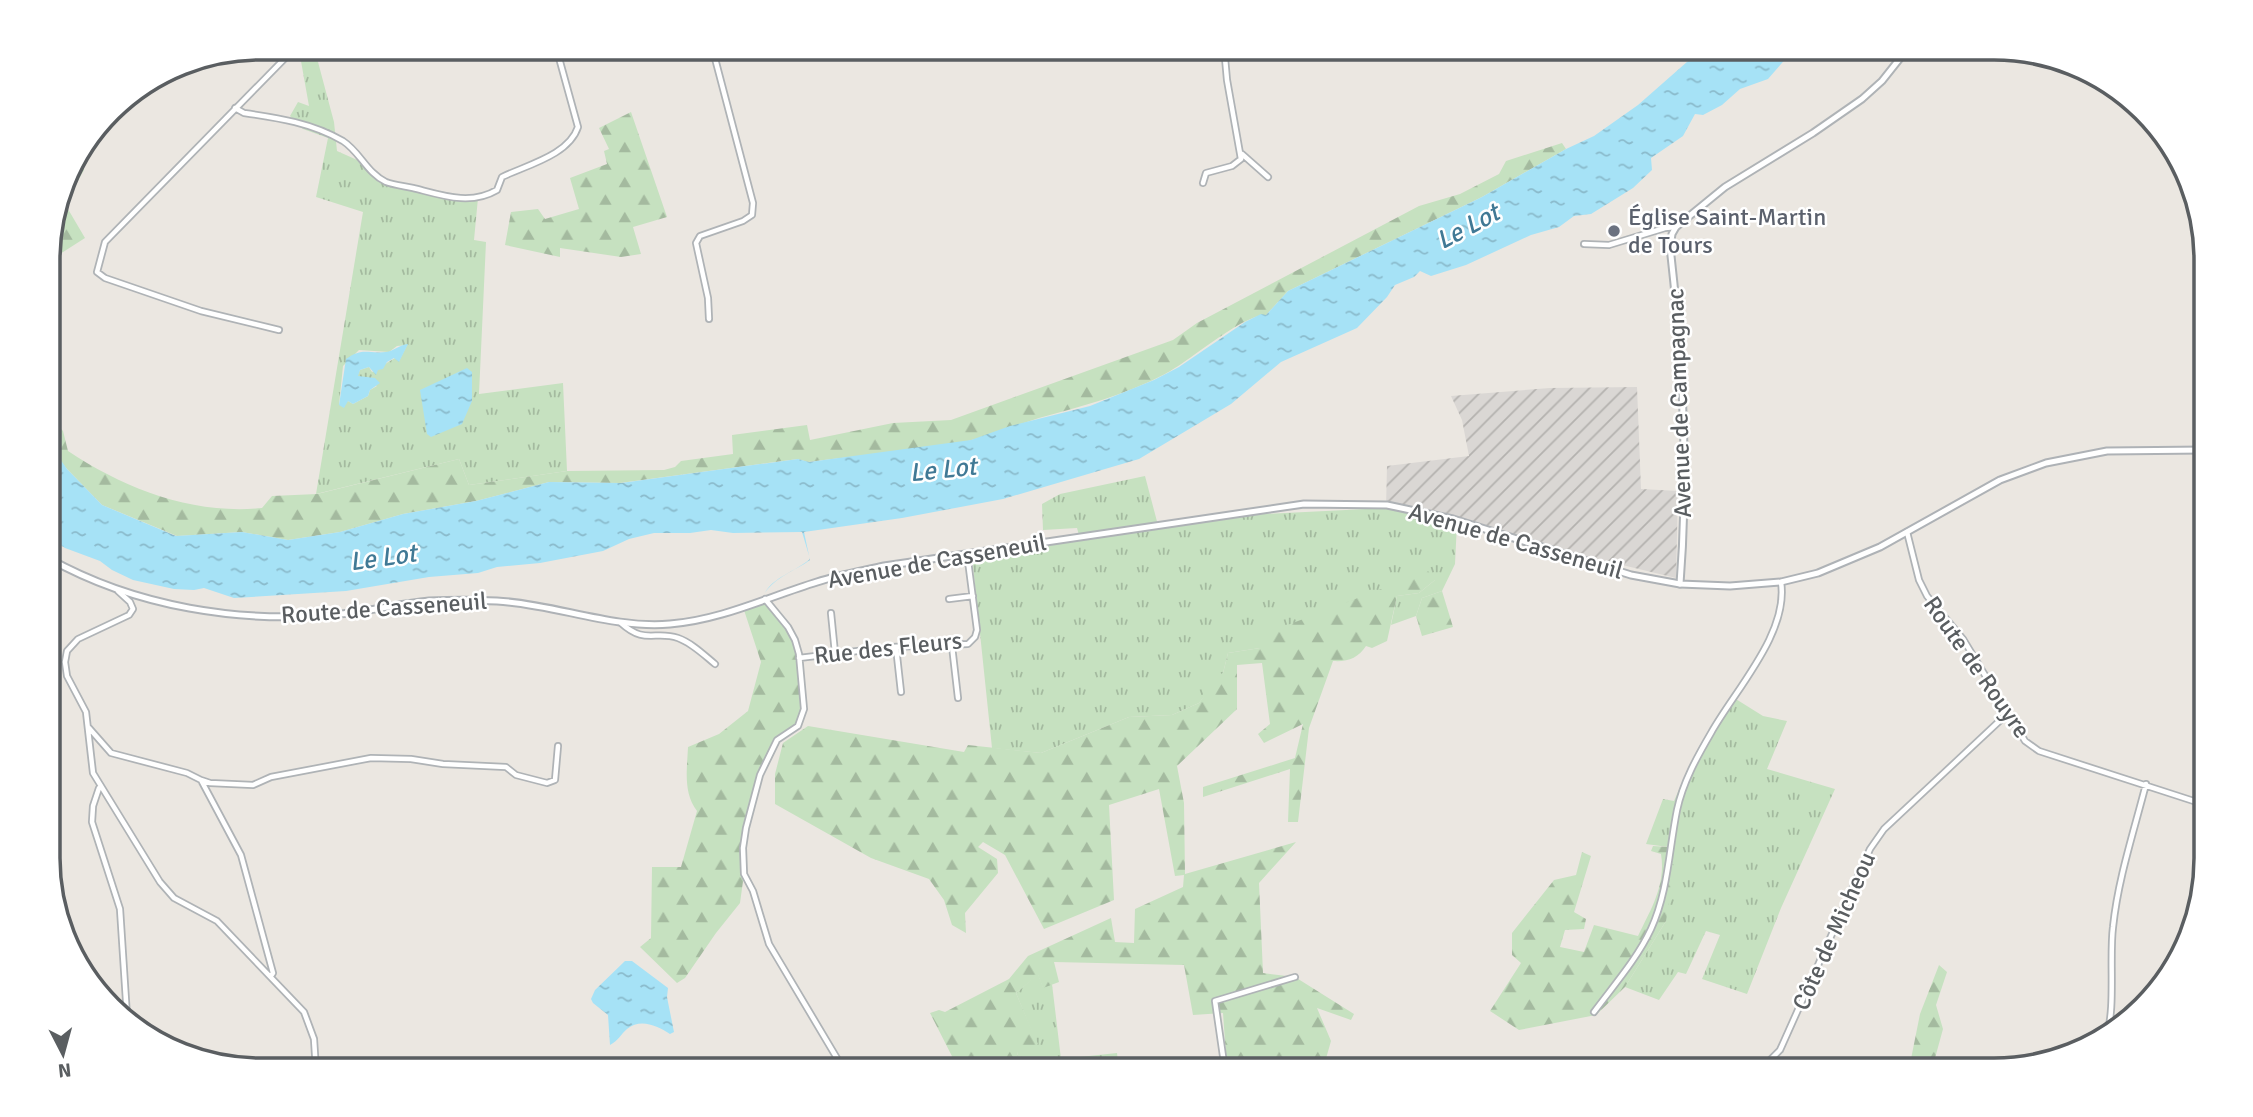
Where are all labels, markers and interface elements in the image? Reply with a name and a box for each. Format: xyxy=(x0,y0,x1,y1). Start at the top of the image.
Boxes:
water label: Le Lot xyxy=(1431,196,1508,257)
place label: Église Saint-Martin de Tours xyxy=(1628,202,1826,260)
marker: Église Saint-Martin de Tours xyxy=(1606,223,1622,239)
street label: Avenue de Campagnac xyxy=(1660,288,1698,518)
water label: Le Lot xyxy=(908,450,981,489)
street label: Avenue de Casseneuil xyxy=(1405,496,1627,586)
street label: Avenue de Casseneuil xyxy=(825,527,1049,595)
water label: Le Lot xyxy=(348,537,421,579)
street label: Route de Casseneuil xyxy=(280,586,488,630)
street label: Route de Rouyre xyxy=(1917,590,2037,744)
street label: Rue des Fleurs xyxy=(813,625,963,671)
street label: Côte de Micheou xyxy=(1786,847,1882,1015)
north arrow xyxy=(28,1019,98,1089)
text: N xyxy=(57,1057,72,1083)

